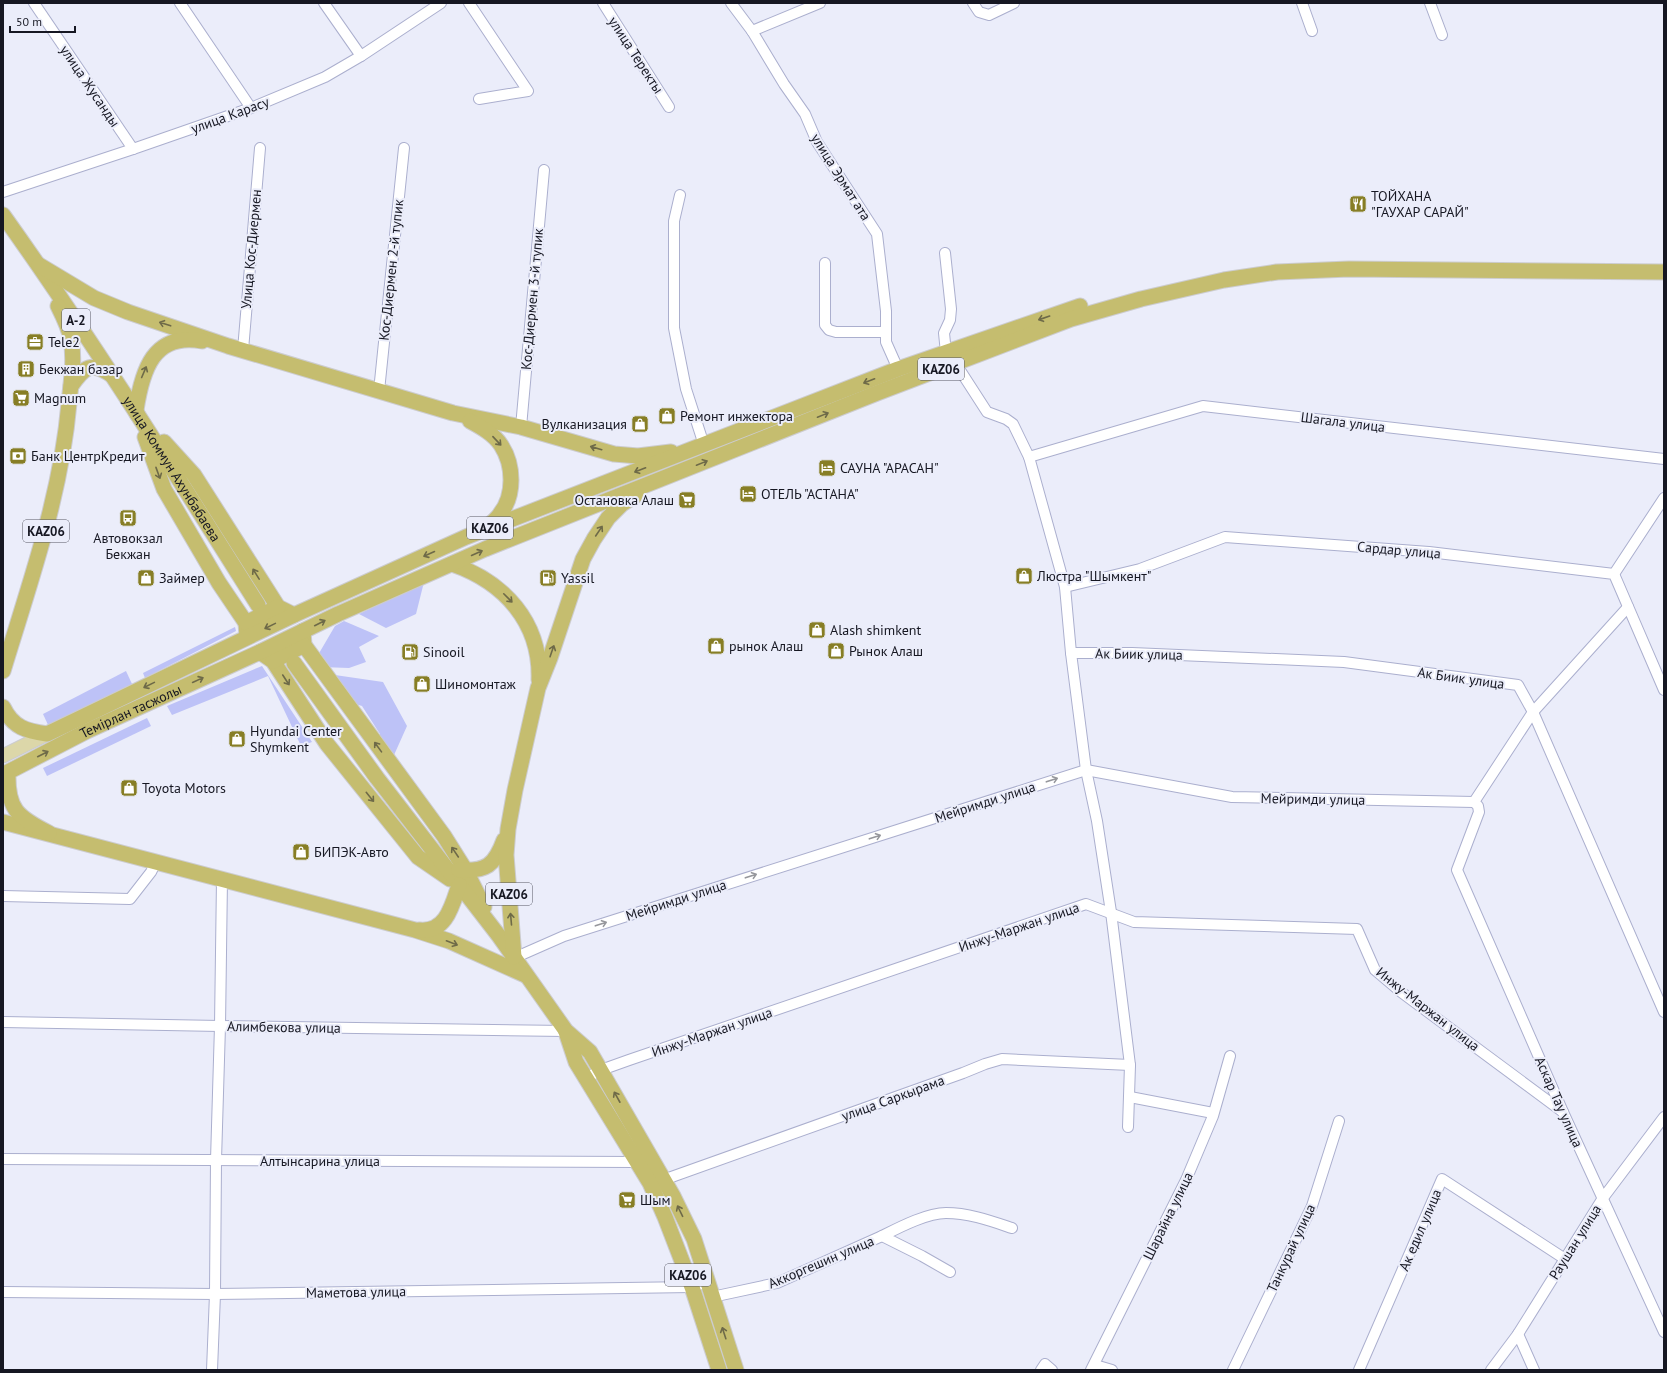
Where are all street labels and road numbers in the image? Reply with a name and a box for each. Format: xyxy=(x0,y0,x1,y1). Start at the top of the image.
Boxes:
street label: улица Теректы xyxy=(604,13,668,97)
street label: улица Жусанды xyxy=(56,42,124,130)
street label: улица Карасу xyxy=(188,92,272,137)
street label: улица Эрмат ата xyxy=(807,130,875,224)
street label: Улица Кос-Диермен xyxy=(237,188,265,310)
street label: Кос-Диермен 2-й тупик xyxy=(375,198,407,342)
street label: Кос-Диермен 3-й тупик xyxy=(517,227,547,370)
road number: A-2 xyxy=(62,309,90,331)
road number: KАZ06 xyxy=(918,358,964,380)
street label: улица Коммун Ахунбабаева xyxy=(119,393,225,545)
street label: Шагала улица xyxy=(1300,408,1386,436)
road number: KАZ06 xyxy=(467,517,513,539)
road number: KАZ06 xyxy=(23,520,69,542)
street label: Сардар улица xyxy=(1356,537,1442,563)
street label: Ак Биик улица xyxy=(1095,644,1183,664)
street label: Ак Биик улица xyxy=(1416,663,1506,693)
street label: Темірлан тасжолы xyxy=(76,680,184,742)
street label: Мейримди улица xyxy=(932,777,1038,827)
street label: Мейримди улица xyxy=(1261,789,1366,809)
street label: Мейримди улица xyxy=(623,875,729,925)
road number: KАZ06 xyxy=(486,883,532,905)
street label: Инжу-Маржан улица xyxy=(956,898,1082,956)
street label: Инжу-Маржан улица xyxy=(1373,963,1483,1055)
street label: Инжу-Маржан улица xyxy=(649,1003,775,1061)
street label: Алимбекова улица xyxy=(227,1017,341,1037)
street label: Аскар Тау улица xyxy=(1531,1054,1587,1150)
street label: улица Саркырама xyxy=(839,1071,947,1125)
street label: Алтынсарина улица xyxy=(260,1152,380,1170)
street label: Шарайна улица xyxy=(1139,1169,1197,1263)
street label: Ак едил улица xyxy=(1395,1186,1445,1274)
street label: Танкурай улица xyxy=(1263,1201,1319,1295)
street label: Раушан улица xyxy=(1545,1201,1605,1283)
street label: Аккоргешин улица xyxy=(765,1232,877,1292)
road number: KАZ06 xyxy=(665,1264,711,1286)
street label: Маметова улица xyxy=(306,1282,406,1302)

